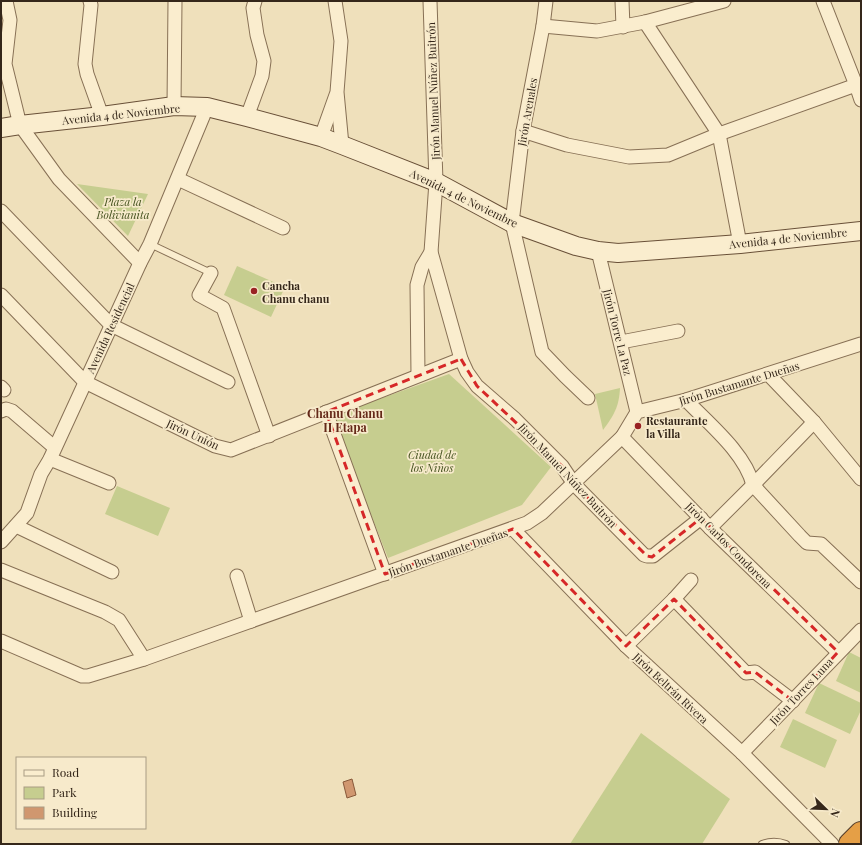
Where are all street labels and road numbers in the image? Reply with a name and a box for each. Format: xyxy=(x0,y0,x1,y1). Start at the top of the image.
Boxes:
street label: Jirón Manuel Núñez Buitrón xyxy=(423,21,443,161)
street label: Jirón Arenales xyxy=(513,77,540,148)
street label: Avenida 4 de Noviembre xyxy=(60,100,181,128)
street label: Avenida 4 de Noviembre xyxy=(407,165,521,231)
street label: Avenida 4 de Noviembre xyxy=(727,224,848,252)
street label: Avenida Residencial xyxy=(82,280,138,377)
street label: Jirón Torre La Paz xyxy=(600,286,636,377)
street label: Jirón Bustamante Dueñas xyxy=(676,358,801,409)
street label: Jirón Unión xyxy=(163,415,222,453)
street label: Jirón Manuel Núñez Buitrón xyxy=(515,419,621,531)
street label: Jirón Carlos Condorena xyxy=(682,498,776,592)
street label: Jirón Bustamante Dueñas xyxy=(385,525,510,580)
street label: Jirón Beltrán Rivera xyxy=(630,649,712,727)
street label: Jirón Torres Luna xyxy=(765,654,836,729)

